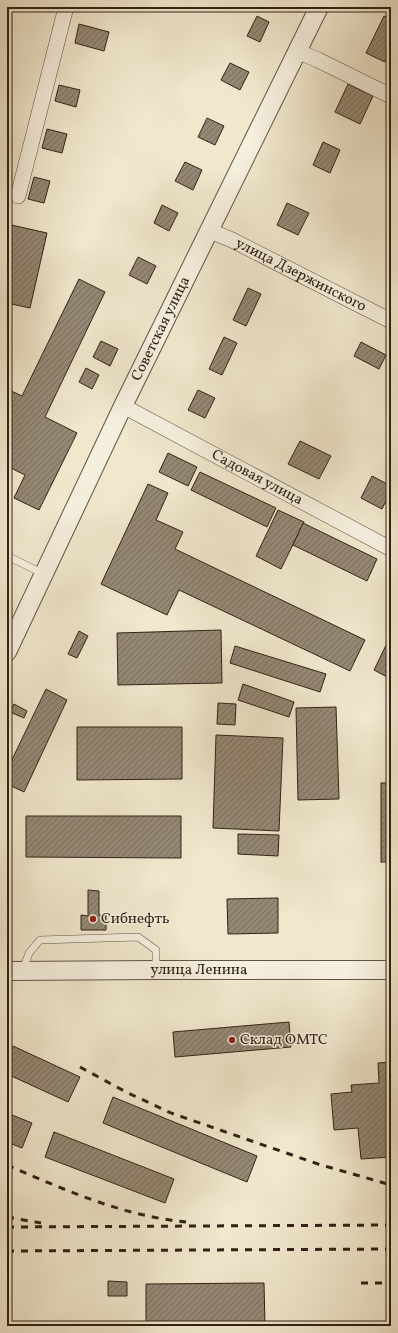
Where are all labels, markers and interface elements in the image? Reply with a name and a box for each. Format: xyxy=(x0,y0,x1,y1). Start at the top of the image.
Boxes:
street label: улица Дзержинского xyxy=(232,233,370,317)
street label: Советская улица xyxy=(126,273,196,385)
street label: Садовая улица xyxy=(208,445,307,511)
place label: Сибнефть xyxy=(101,909,170,930)
marker: Сибнефть xyxy=(88,914,98,924)
street label: улица Ленина xyxy=(150,959,247,981)
place label: Склад ОМТС xyxy=(240,1030,328,1051)
marker: Склад ОМТС xyxy=(227,1035,237,1045)

